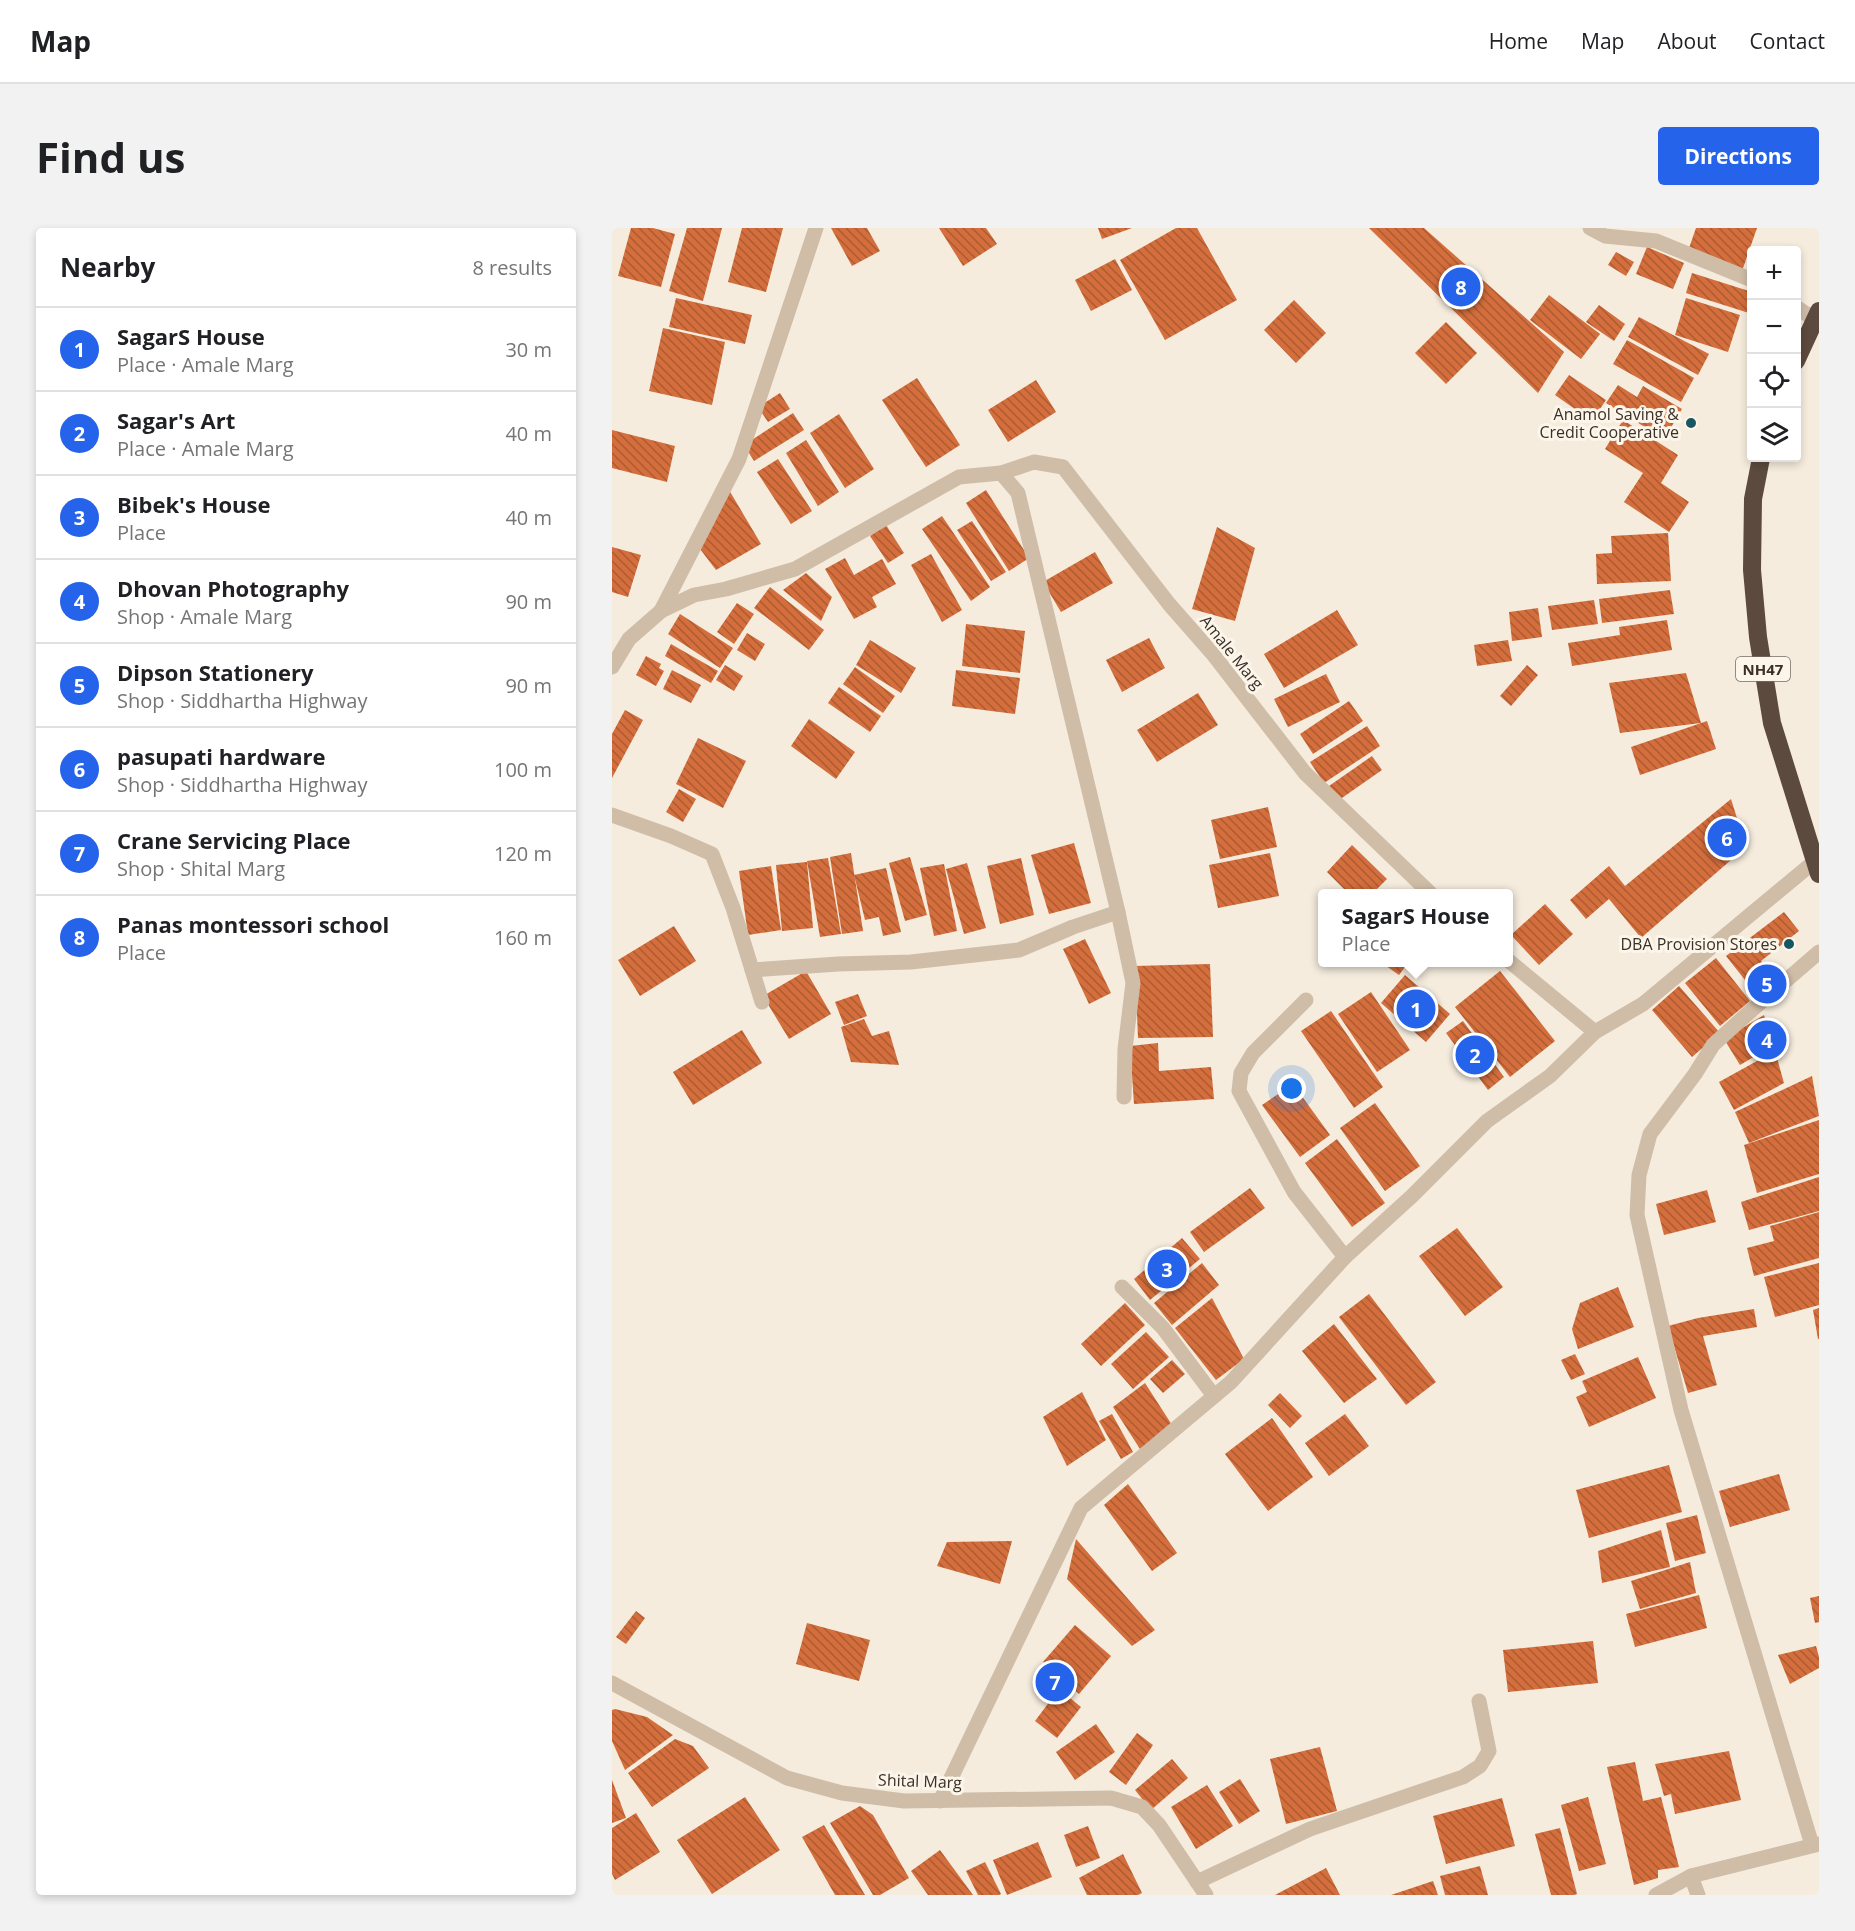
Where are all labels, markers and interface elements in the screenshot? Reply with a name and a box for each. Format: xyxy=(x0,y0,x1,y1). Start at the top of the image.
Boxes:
text: Map xyxy=(30,22,91,60)
text: Home xyxy=(1489,27,1548,55)
text: Map xyxy=(1581,27,1624,55)
text: About xyxy=(1657,27,1717,55)
text: Contact xyxy=(1750,27,1825,55)
button: Directions xyxy=(1658,127,1819,185)
text: Find us xyxy=(36,128,185,185)
map controls xyxy=(1747,246,1801,462)
button: + xyxy=(1747,246,1801,300)
text: Nearby xyxy=(60,249,155,285)
text: 8 results xyxy=(472,254,552,281)
pin: 8 xyxy=(1442,264,1480,310)
button: − xyxy=(1747,300,1801,354)
text: SagarS House xyxy=(117,321,265,351)
text: 1 xyxy=(74,336,85,363)
text: 30 m xyxy=(505,336,552,363)
text: Place · Amale Marg xyxy=(117,351,294,378)
button: locate xyxy=(1747,354,1801,408)
place label: Anamol Saving & Credit Cooperative xyxy=(1539,403,1679,443)
text: Sagar's Art xyxy=(117,405,235,435)
button: layers xyxy=(1747,408,1801,462)
marker: Anamol Saving & Credit Cooperative xyxy=(1684,416,1698,430)
text: 2 xyxy=(74,420,85,447)
text: 40 m xyxy=(505,420,552,447)
text: Place · Amale Marg xyxy=(117,435,294,462)
text: Bibek's House xyxy=(117,489,270,519)
text: 3 xyxy=(74,504,85,531)
text: 40 m xyxy=(505,504,552,531)
text: Place xyxy=(117,519,166,546)
text: Dhovan Photography xyxy=(117,573,349,603)
text: 4 xyxy=(74,588,85,615)
text: 90 m xyxy=(505,588,552,615)
text: Shop · Amale Marg xyxy=(117,603,292,630)
street label: Amale Marg xyxy=(1195,610,1269,694)
text: Dipson Stationery xyxy=(117,657,313,687)
road number: NH47 xyxy=(1736,657,1790,681)
text: 5 xyxy=(74,672,85,699)
text: 90 m xyxy=(505,672,552,699)
text: Shop · Siddhartha Highway xyxy=(117,687,367,714)
text: pasupati hardware xyxy=(117,741,326,771)
text: 6 xyxy=(74,756,85,783)
text: 100 m xyxy=(494,756,552,783)
text: Shop · Siddhartha Highway xyxy=(117,771,367,798)
pin: 6 xyxy=(1708,816,1746,860)
text: Crane Servicing Place xyxy=(117,825,351,855)
text: 7 xyxy=(74,840,85,867)
text: 120 m xyxy=(494,840,552,867)
text: Shop · Shital Marg xyxy=(117,855,285,882)
popup xyxy=(1318,889,1513,967)
text: SagarS House xyxy=(1342,900,1489,930)
text: Panas montessori school xyxy=(117,909,389,939)
text: 8 xyxy=(74,924,85,951)
text: 160 m xyxy=(494,924,552,951)
text: Place xyxy=(1342,930,1391,957)
place label: DBA Provision Stores xyxy=(1620,933,1777,955)
marker: DBA Provision Stores xyxy=(1782,937,1796,951)
text: Place xyxy=(117,939,166,966)
pin: 5 xyxy=(1748,962,1786,1006)
pin: 1 xyxy=(1396,986,1436,1032)
pin: 4 xyxy=(1748,1018,1786,1062)
pin: 2 xyxy=(1456,1032,1494,1078)
your location xyxy=(1277,1074,1306,1103)
pin: 3 xyxy=(1148,1246,1186,1292)
pin: 7 xyxy=(1036,1660,1074,1704)
street label: Shital Marg xyxy=(878,1769,963,1793)

